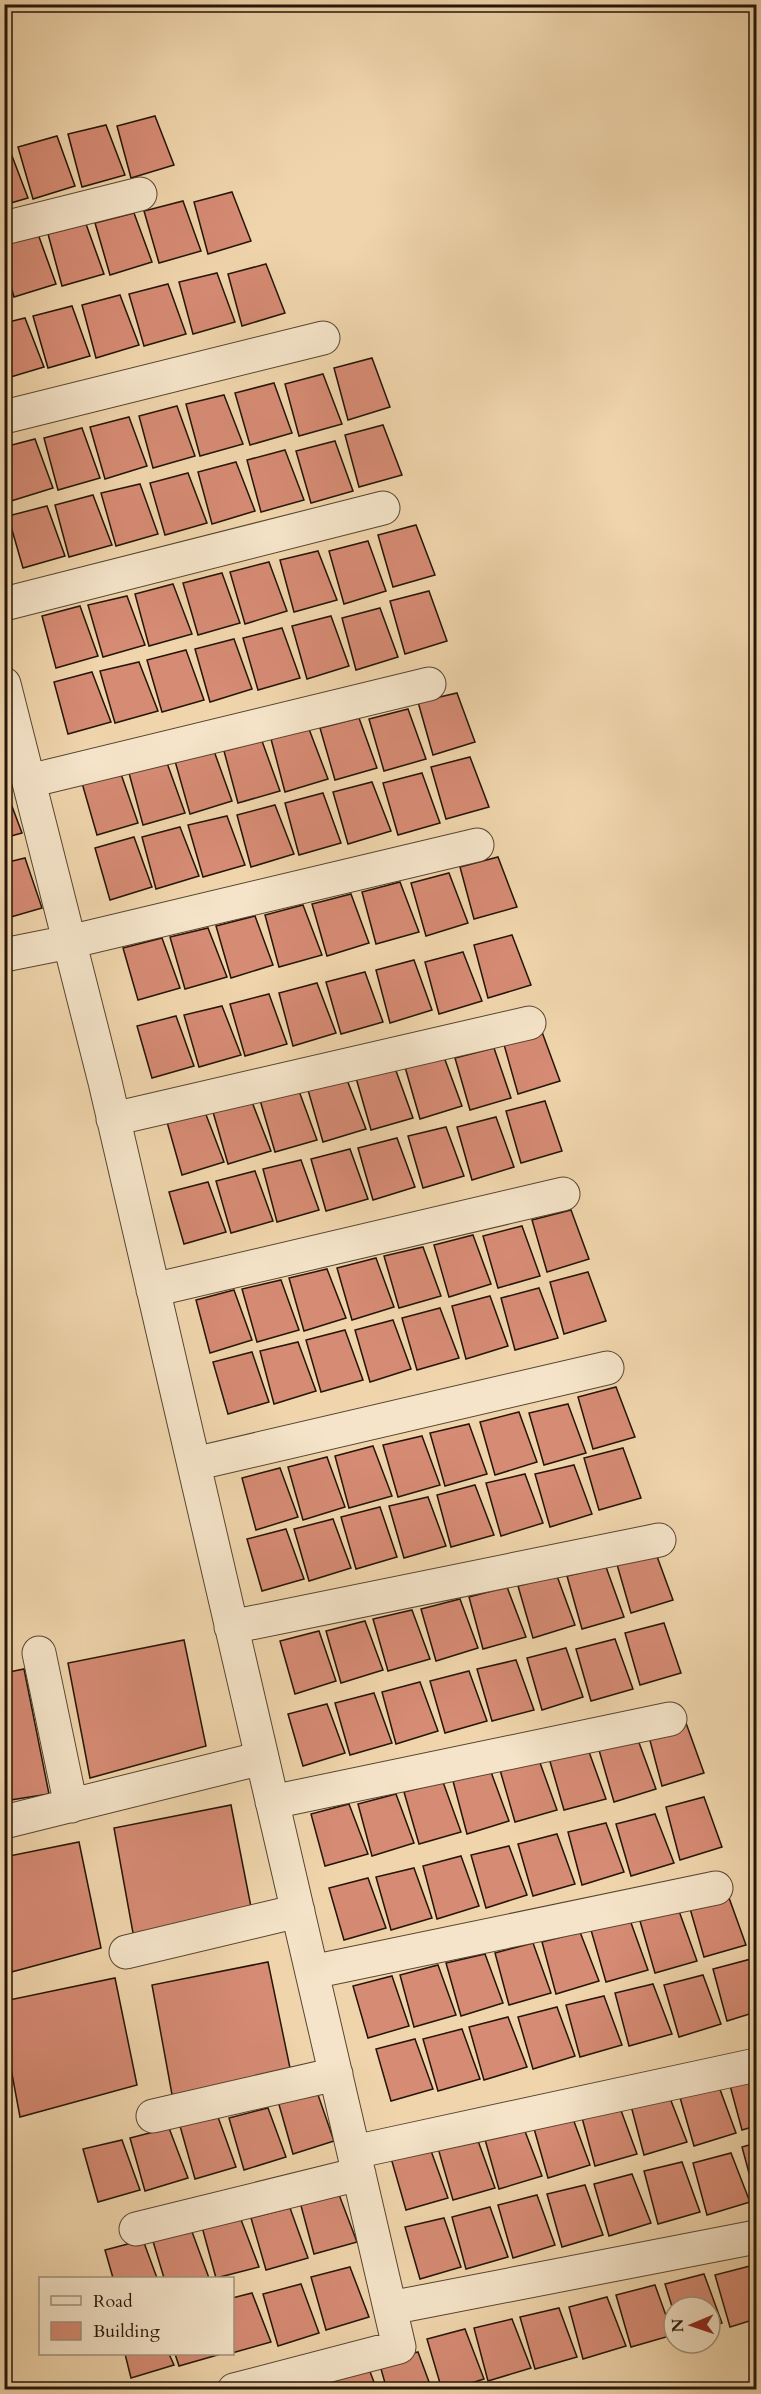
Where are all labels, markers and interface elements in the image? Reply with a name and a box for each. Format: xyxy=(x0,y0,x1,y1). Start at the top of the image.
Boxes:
legend xyxy=(39,2277,234,2355)
text: Road xyxy=(93,2289,133,2314)
north arrow xyxy=(662,2295,722,2355)
text: N xyxy=(667,2318,689,2333)
text: Building xyxy=(93,2319,161,2344)

